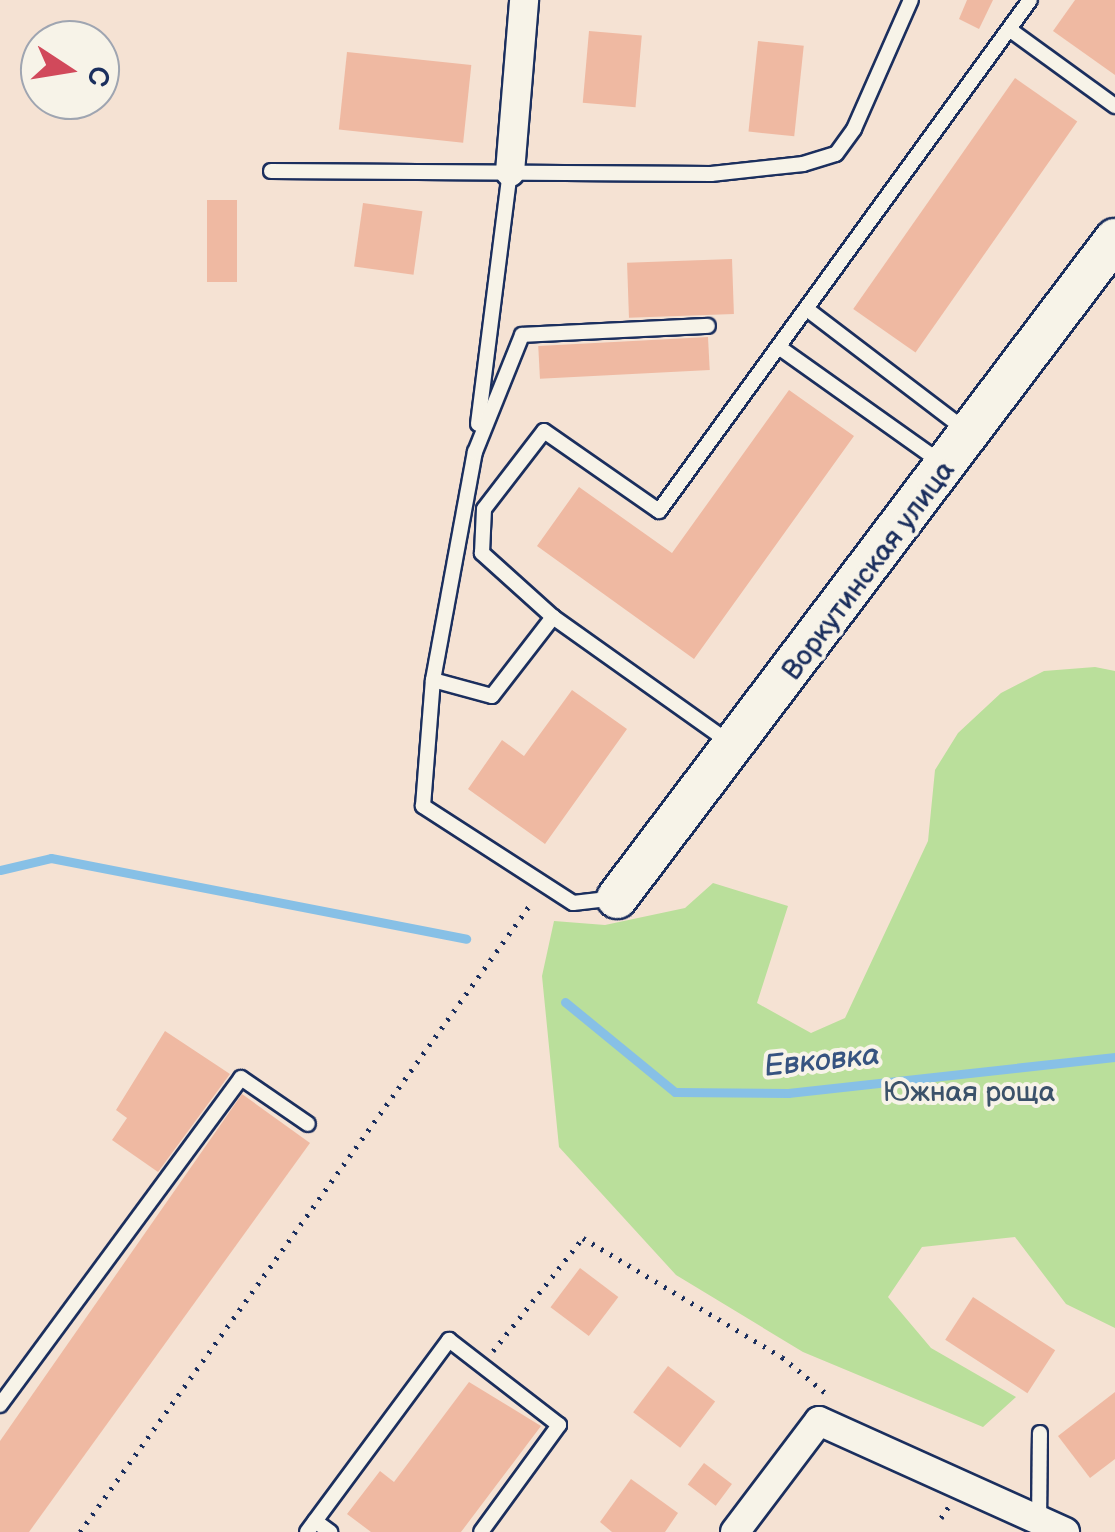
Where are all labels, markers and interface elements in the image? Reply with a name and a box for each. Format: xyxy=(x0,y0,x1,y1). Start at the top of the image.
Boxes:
north arrow xyxy=(20,20,120,120)
text: С xyxy=(80,63,116,89)
street label: Воркутинская улица xyxy=(776,455,962,687)
water label: Евковка xyxy=(762,1037,882,1085)
park label: Южная роща xyxy=(883,1076,1055,1110)

